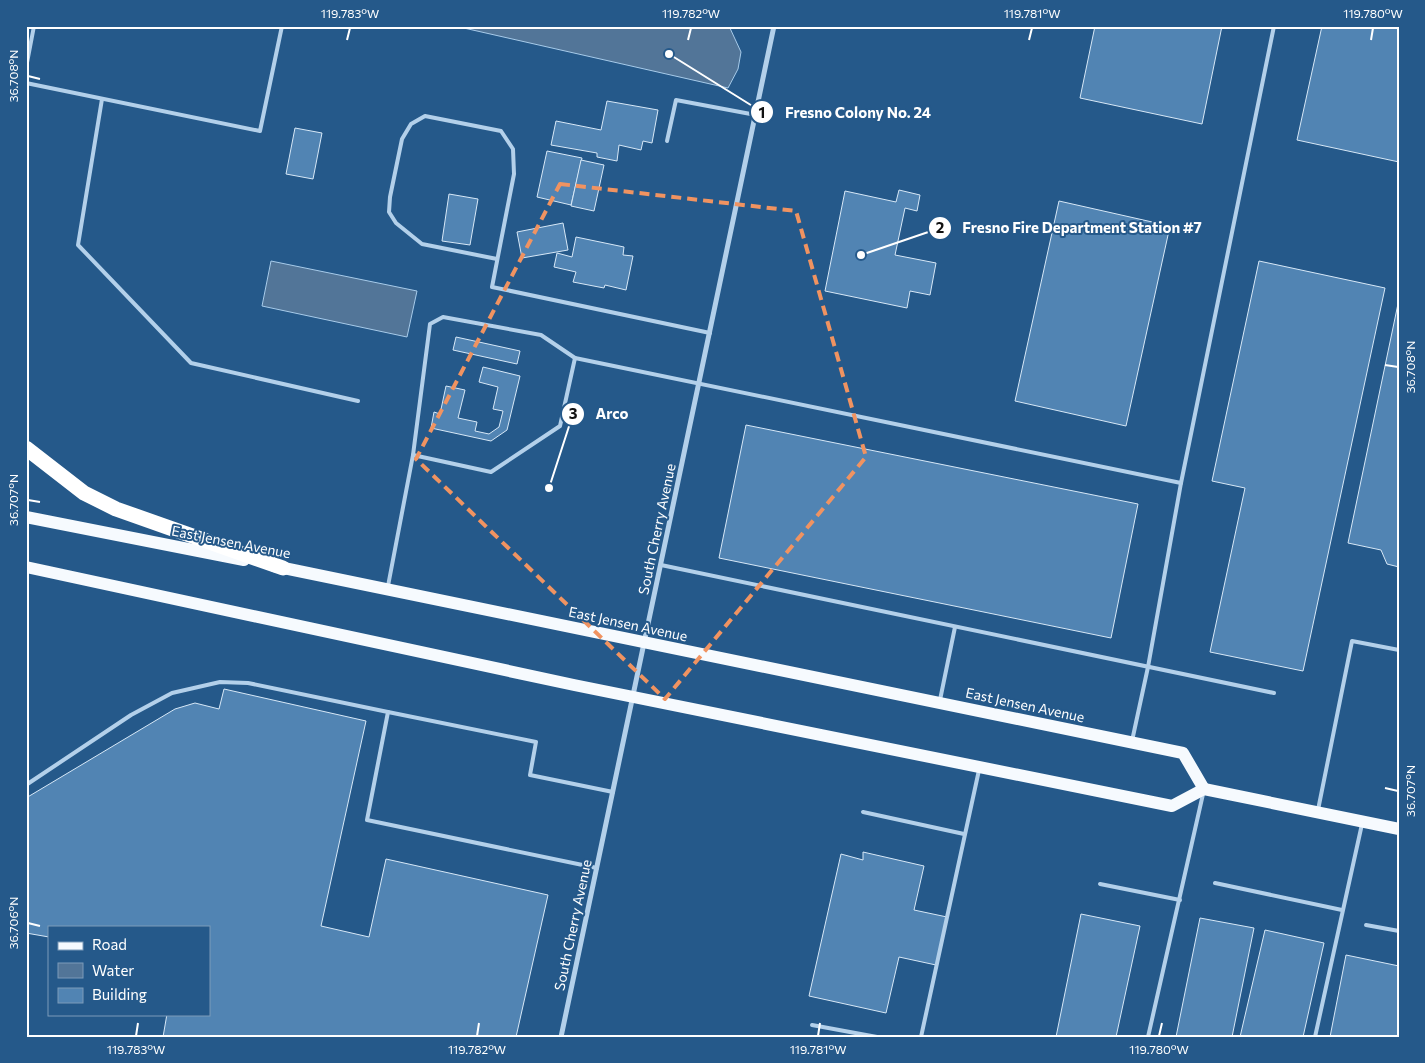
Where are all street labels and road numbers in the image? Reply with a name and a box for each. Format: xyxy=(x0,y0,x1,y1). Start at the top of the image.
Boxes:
street label: South Cherry Avenue xyxy=(634,462,679,596)
street label: East Jensen Avenue xyxy=(170,522,292,561)
street label: East Jensen Avenue xyxy=(567,603,689,644)
street label: East Jensen Avenue xyxy=(964,684,1086,725)
street label: South Cherry Avenue xyxy=(550,858,595,992)

